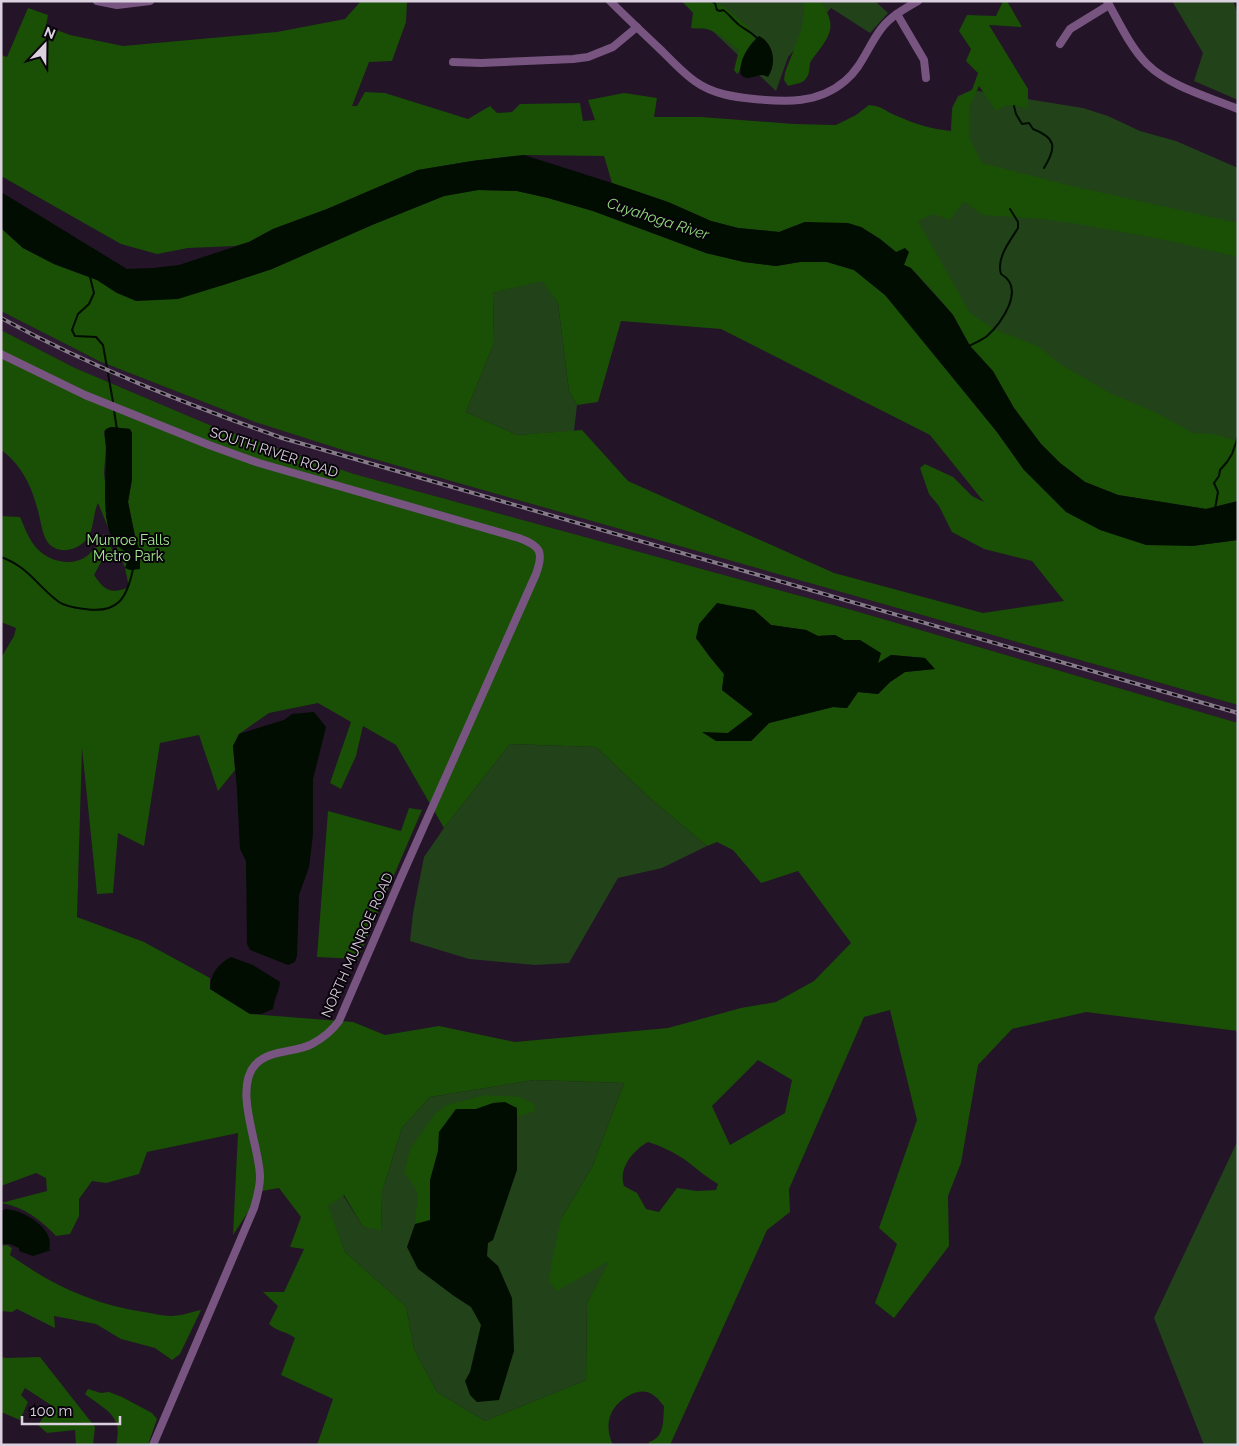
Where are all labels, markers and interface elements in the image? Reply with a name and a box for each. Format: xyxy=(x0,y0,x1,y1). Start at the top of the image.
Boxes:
north arrow xyxy=(20,20,70,70)
text: N xyxy=(42,24,58,42)
water label: Cuyahoga River xyxy=(605,194,712,244)
street label: SOUTH RIVER ROAD xyxy=(208,424,340,480)
park label: Munroe Falls Metro Park xyxy=(87,532,170,564)
street label: NORTH MUNROE ROAD xyxy=(318,870,396,1020)
scale bar xyxy=(22,1394,120,1426)
text: 100 m xyxy=(30,1402,72,1420)

